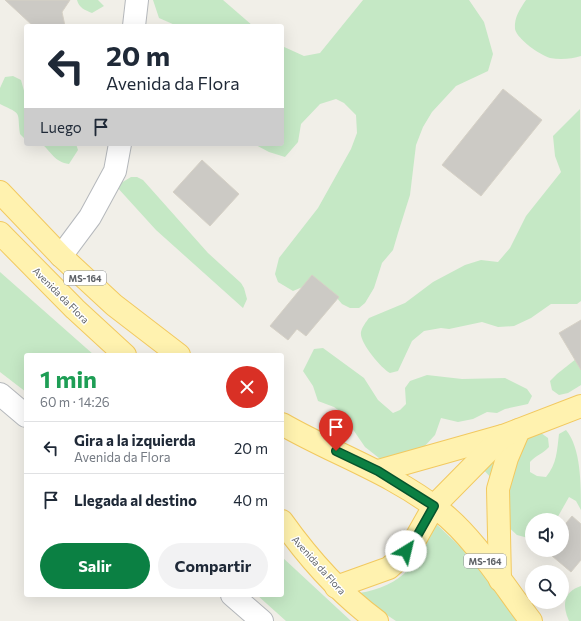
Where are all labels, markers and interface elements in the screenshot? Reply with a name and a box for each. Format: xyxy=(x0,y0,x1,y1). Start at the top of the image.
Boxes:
text: 20 m xyxy=(106,38,170,72)
icon: left xyxy=(40,40,92,92)
text: Avenida da Flora xyxy=(106,72,240,94)
icon: arrive xyxy=(90,116,112,138)
text: Luego xyxy=(40,118,82,136)
street label: Avenida da Flora xyxy=(31,265,91,325)
road number: MS-164 xyxy=(64,271,106,285)
text: 1 min xyxy=(40,364,97,393)
button: close xyxy=(226,366,268,408)
text: 60 m · 14:26 xyxy=(40,394,110,410)
pin xyxy=(319,410,353,451)
icon: arrive xyxy=(325,416,347,438)
text: Gira a la izquierda xyxy=(74,431,196,449)
icon: left xyxy=(40,437,62,459)
text: 20 m xyxy=(234,439,268,457)
text: Avenida da Flora xyxy=(74,449,171,465)
icon: arrive xyxy=(40,489,62,511)
text: Llegada al destino xyxy=(74,491,197,509)
text: 40 m xyxy=(233,491,268,509)
map controls xyxy=(525,513,569,609)
button: sound xyxy=(525,513,569,557)
position arrow xyxy=(385,530,427,572)
street label: Avenida da Flora xyxy=(290,533,348,597)
button: Salir xyxy=(40,543,150,589)
button: Compartir xyxy=(158,543,268,589)
road number: MS-164 xyxy=(464,554,506,568)
button: search xyxy=(525,565,569,609)

